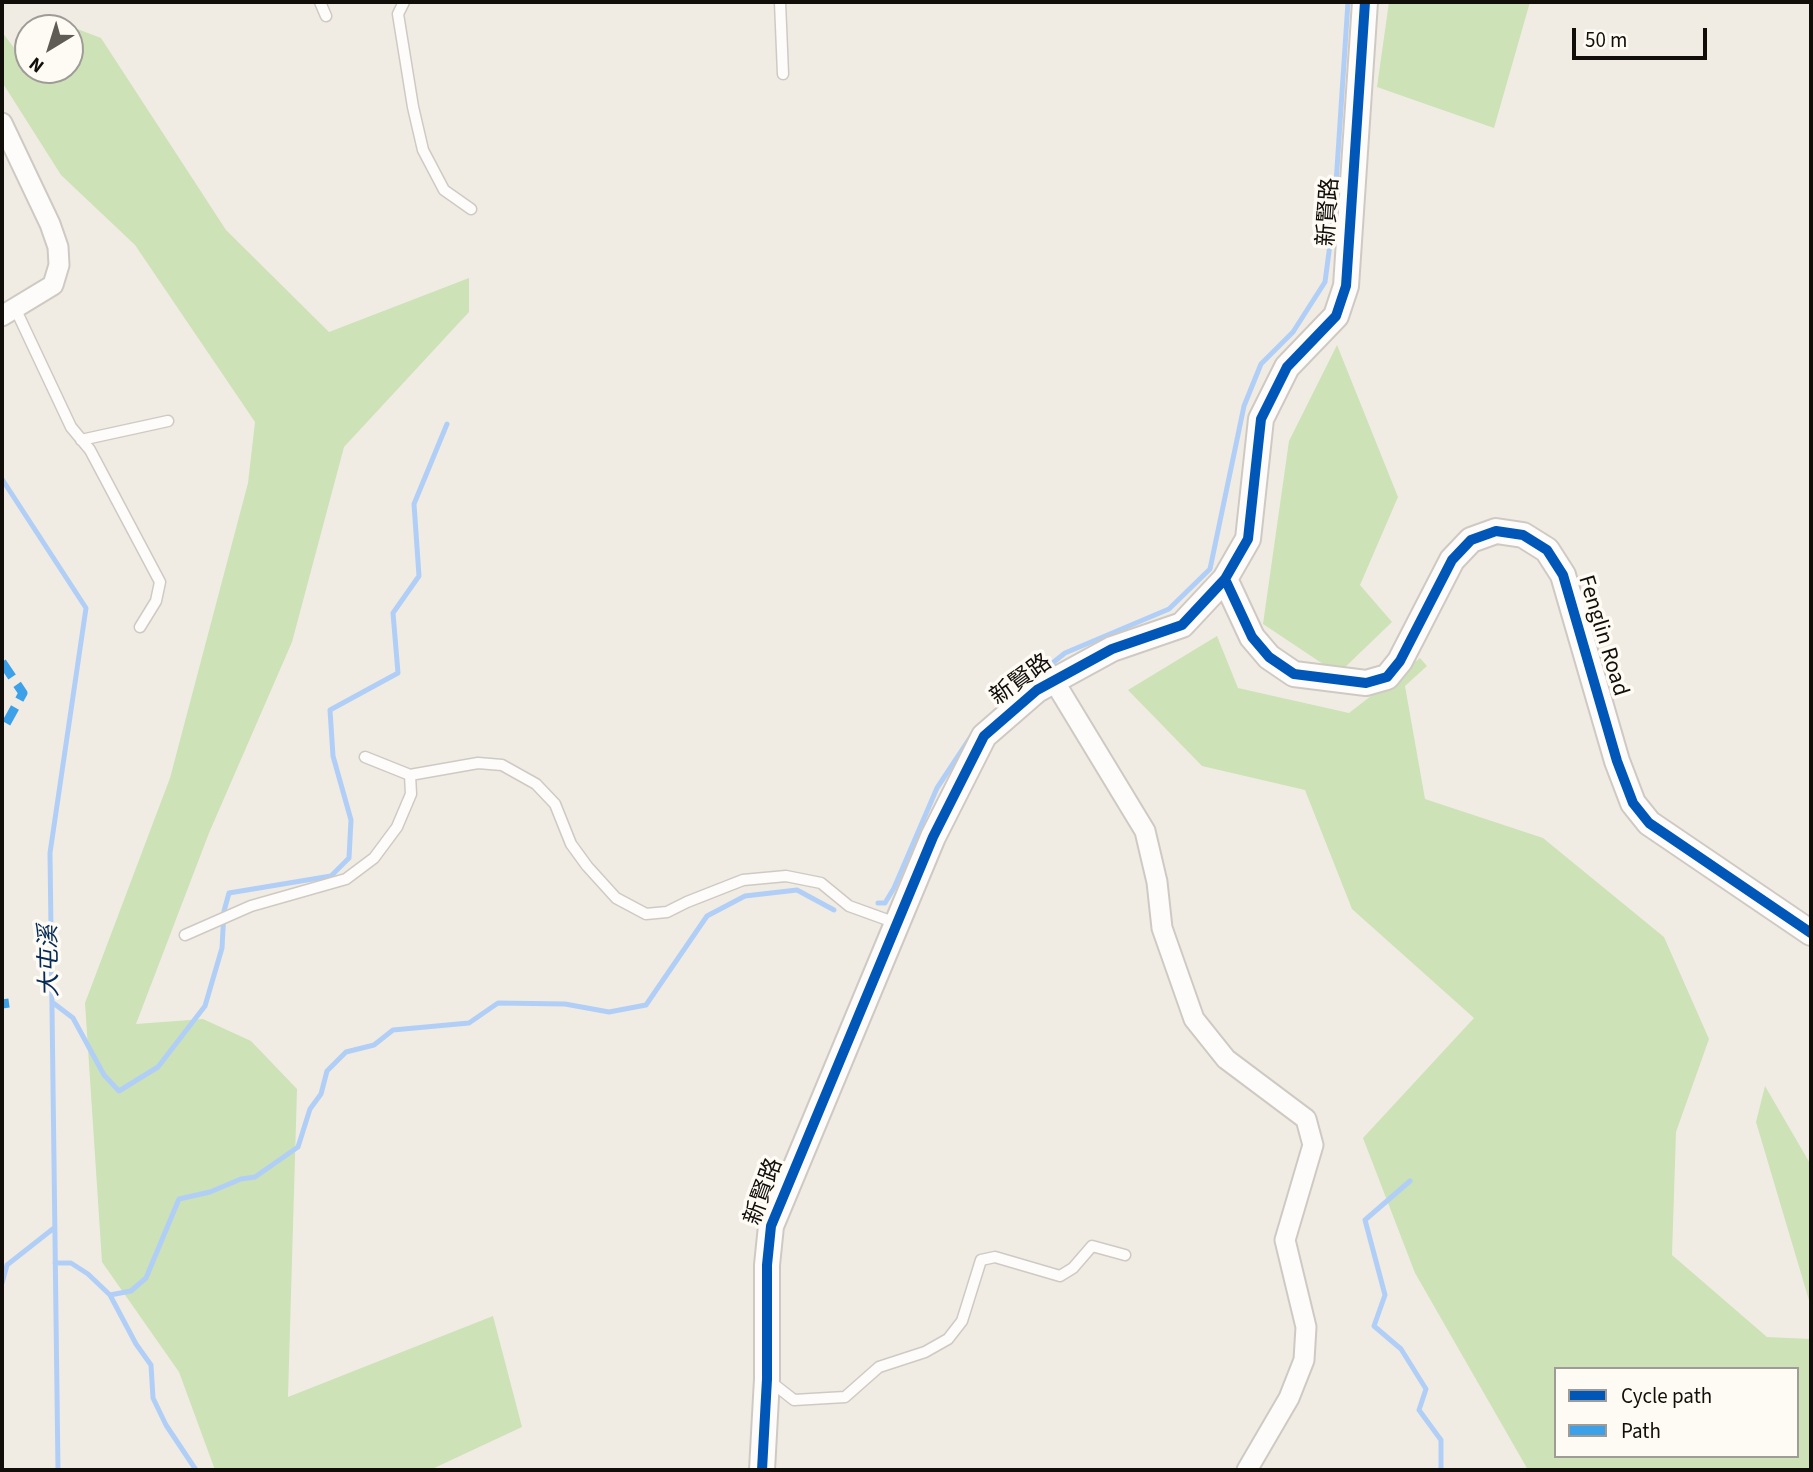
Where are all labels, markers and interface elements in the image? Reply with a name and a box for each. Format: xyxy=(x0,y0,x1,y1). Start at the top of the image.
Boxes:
north arrow xyxy=(14,14,84,84)
scale bar xyxy=(1575,14,1710,58)
text: 50 m xyxy=(1585,25,1627,55)
text: N xyxy=(24,50,50,79)
street label: 新賢路 xyxy=(1314,177,1346,247)
street label: Fenglin Road xyxy=(1571,572,1633,700)
street label: 新賢路 xyxy=(986,650,1058,712)
water label: 大屯溪 xyxy=(36,925,66,997)
street label: 新賢路 xyxy=(740,1155,790,1229)
legend xyxy=(1554,1367,1799,1458)
text: Cycle path xyxy=(1621,1381,1712,1411)
text: Path xyxy=(1621,1416,1661,1446)

